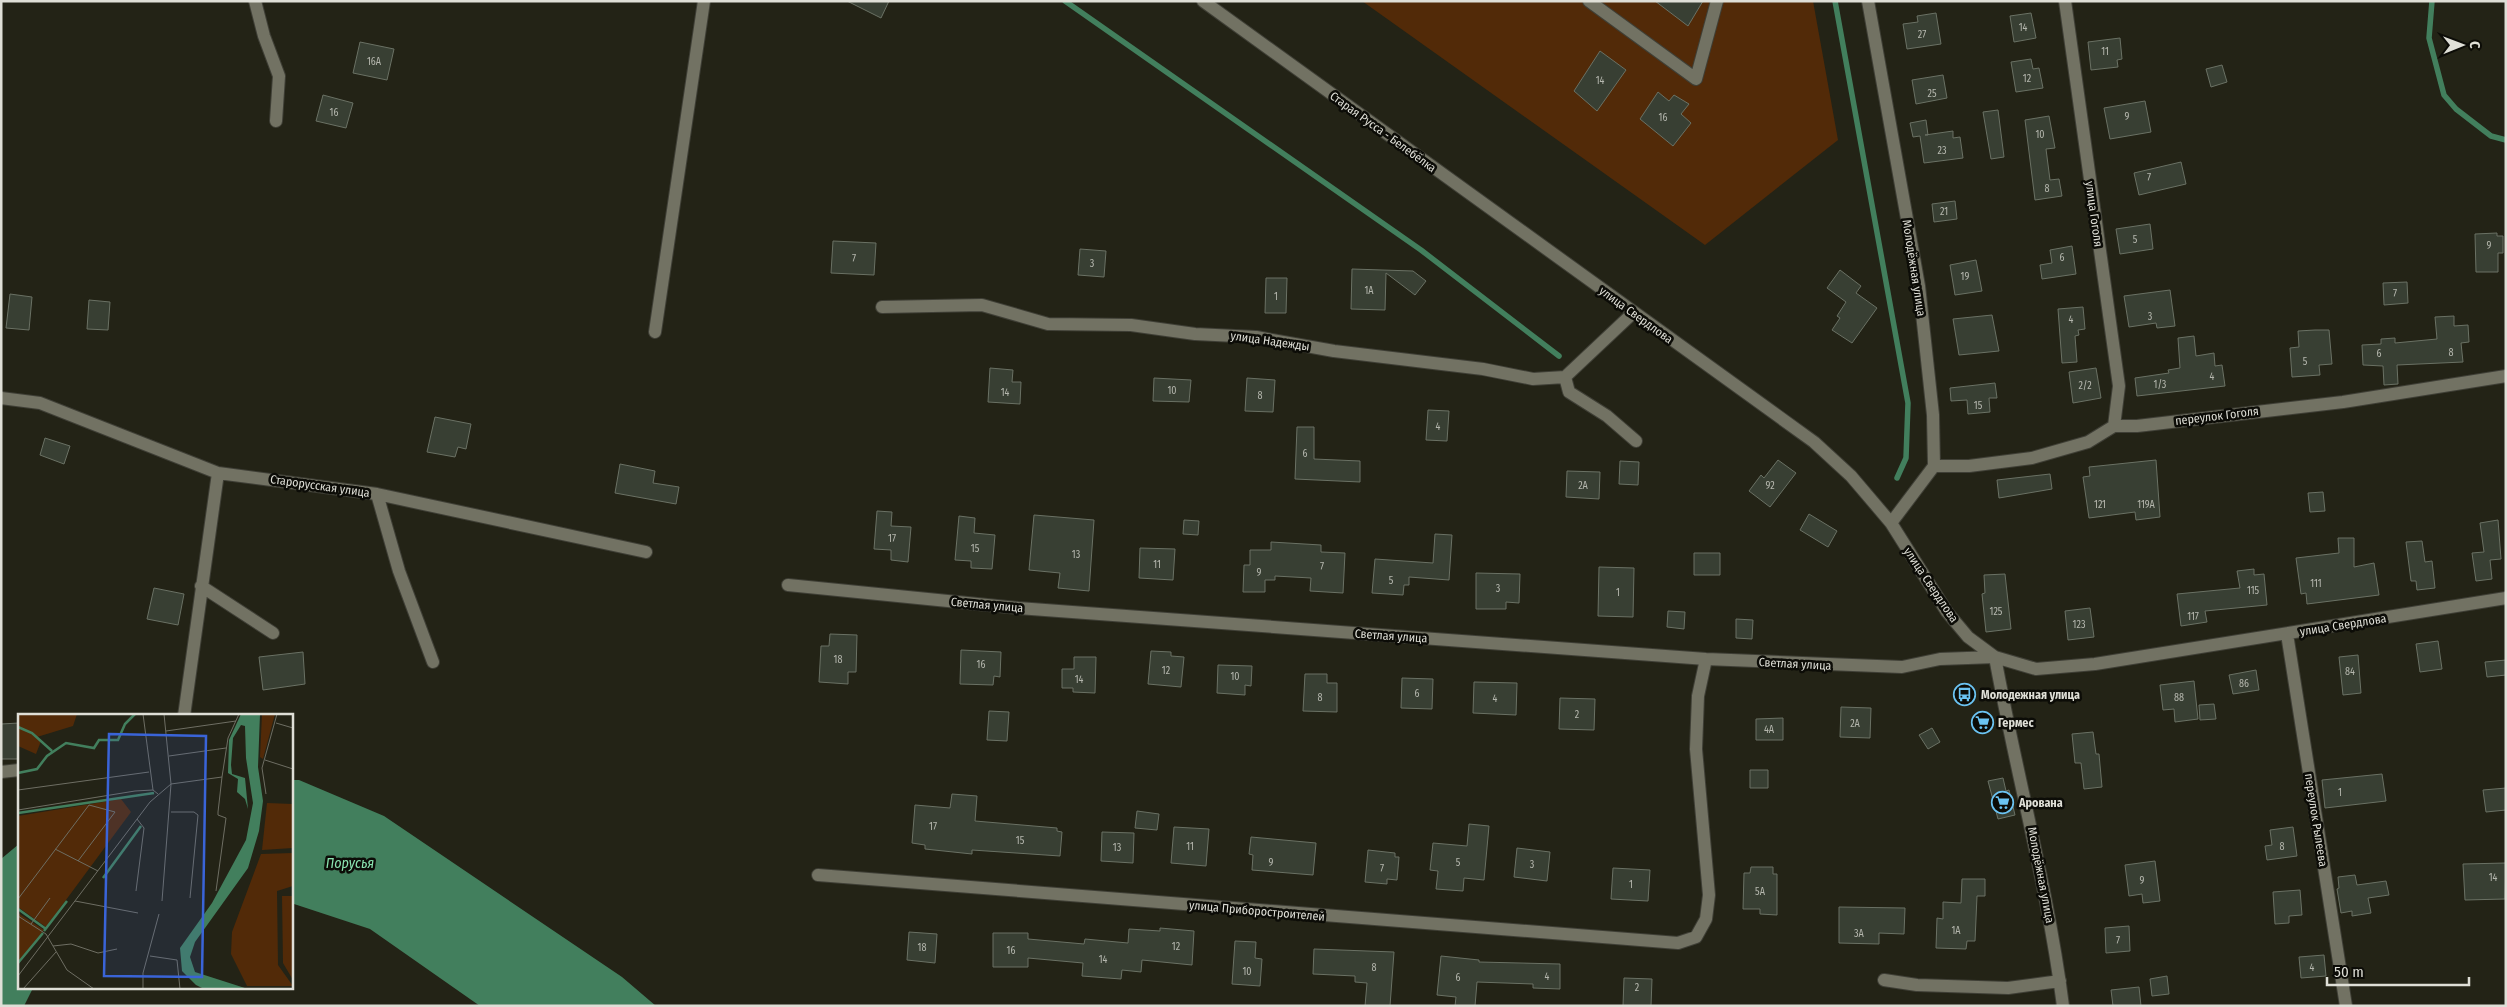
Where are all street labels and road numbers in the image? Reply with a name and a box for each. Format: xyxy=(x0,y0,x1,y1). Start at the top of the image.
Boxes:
street label: Старая Русса - Белебёлка xyxy=(1327,89,1439,175)
street label: улица Гоголя xyxy=(2082,180,2106,248)
street label: Молодёжная улица xyxy=(1899,219,1929,317)
street label: улица Свердлова xyxy=(1597,284,1676,346)
street label: улица Надежды xyxy=(1230,329,1310,353)
street label: переулок Гоголя xyxy=(2174,404,2260,428)
street label: Старорусская улица xyxy=(269,472,371,500)
street label: улица Свердлова xyxy=(1901,545,1961,625)
street label: Светлая улица xyxy=(950,595,1024,615)
street label: улица Свердлова xyxy=(2299,611,2387,639)
street label: Светлая улица xyxy=(1354,626,1428,646)
street label: Светлая улица xyxy=(1758,655,1832,673)
street label: переулок Рылеева xyxy=(2302,772,2330,868)
street label: Молодёжная улица xyxy=(2025,826,2057,924)
street label: улица Приборостроителей xyxy=(1189,898,1325,924)

